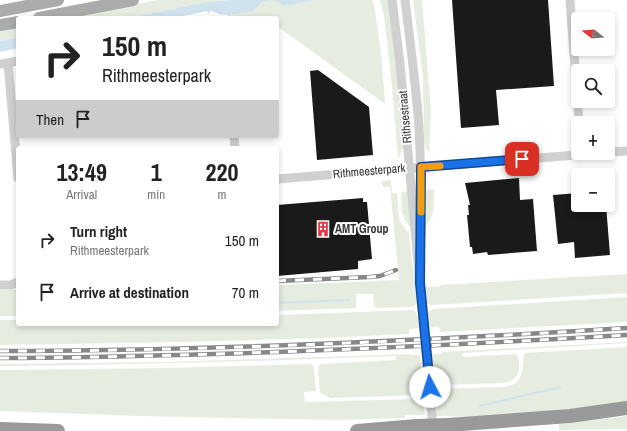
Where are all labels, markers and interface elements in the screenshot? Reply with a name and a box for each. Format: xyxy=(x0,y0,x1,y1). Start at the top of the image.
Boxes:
north arrow xyxy=(571,12,615,56)
map controls xyxy=(571,12,615,212)
text: 150 m xyxy=(102,27,167,65)
icon: right xyxy=(36,32,88,84)
text: Rithmeesterpark xyxy=(102,63,211,88)
button: search xyxy=(571,64,615,108)
street label: Rithsestraat xyxy=(395,90,415,144)
icon: arrive xyxy=(72,108,94,130)
text: Then xyxy=(36,109,64,130)
button: + xyxy=(571,116,615,160)
pin xyxy=(505,142,539,176)
icon: arrive xyxy=(511,148,533,170)
text: 13:49 xyxy=(57,156,107,188)
text: 1 xyxy=(151,156,162,188)
text: 220 xyxy=(206,156,238,188)
street label: Rithmeesterpark xyxy=(332,160,406,182)
button: − xyxy=(571,168,615,212)
text: Arrival xyxy=(66,186,97,203)
text: min xyxy=(147,186,165,203)
text: m xyxy=(218,186,226,203)
building icon: AMT Group xyxy=(314,220,332,238)
text: Turn right xyxy=(70,221,127,242)
place label: AMT Group xyxy=(335,221,389,237)
icon: right xyxy=(36,229,58,251)
text: 150 m xyxy=(225,230,259,251)
text: Rithmeesterpark xyxy=(70,242,149,259)
icon: arrive xyxy=(36,281,58,303)
text: Arrive at destination xyxy=(70,282,189,303)
text: 70 m xyxy=(232,282,259,303)
position arrow xyxy=(409,366,451,408)

